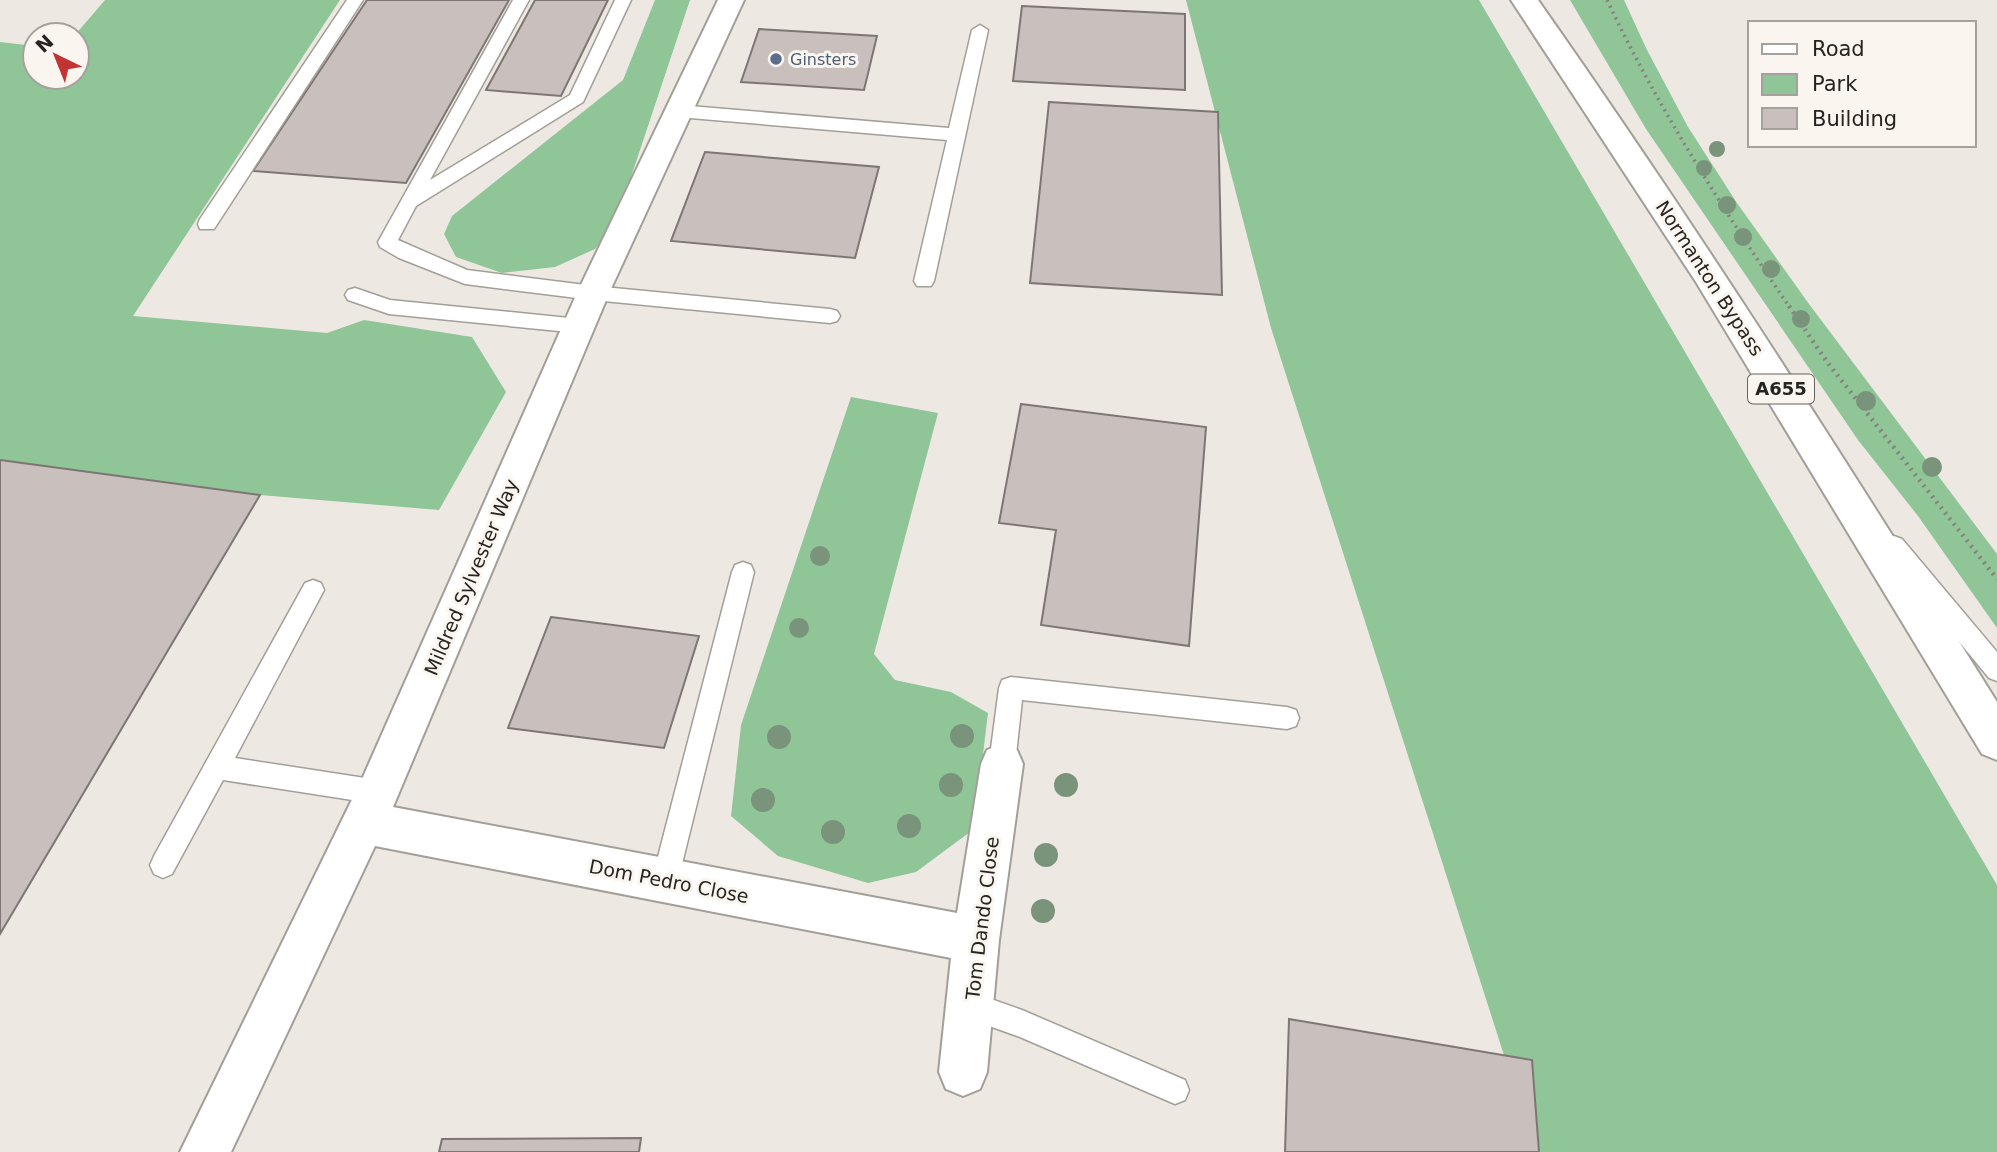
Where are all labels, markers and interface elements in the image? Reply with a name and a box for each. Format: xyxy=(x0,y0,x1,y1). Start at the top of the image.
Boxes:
north arrow xyxy=(21,21,91,91)
legend xyxy=(1748,21,1976,147)
text: N xyxy=(31,30,58,57)
text: Road xyxy=(1812,37,1865,61)
place label: Ginsters xyxy=(790,50,856,69)
marker: Ginsters xyxy=(768,51,784,67)
text: Park xyxy=(1812,72,1858,96)
text: Building xyxy=(1812,107,1897,131)
street label: Normanton Bypass xyxy=(1652,196,1768,360)
road number: A655 xyxy=(1748,374,1814,404)
street label: Mildred Sylvester Way xyxy=(420,476,522,678)
street label: Tom Dando Close xyxy=(961,835,1003,1002)
street label: Dom Pedro Close xyxy=(587,855,751,907)

